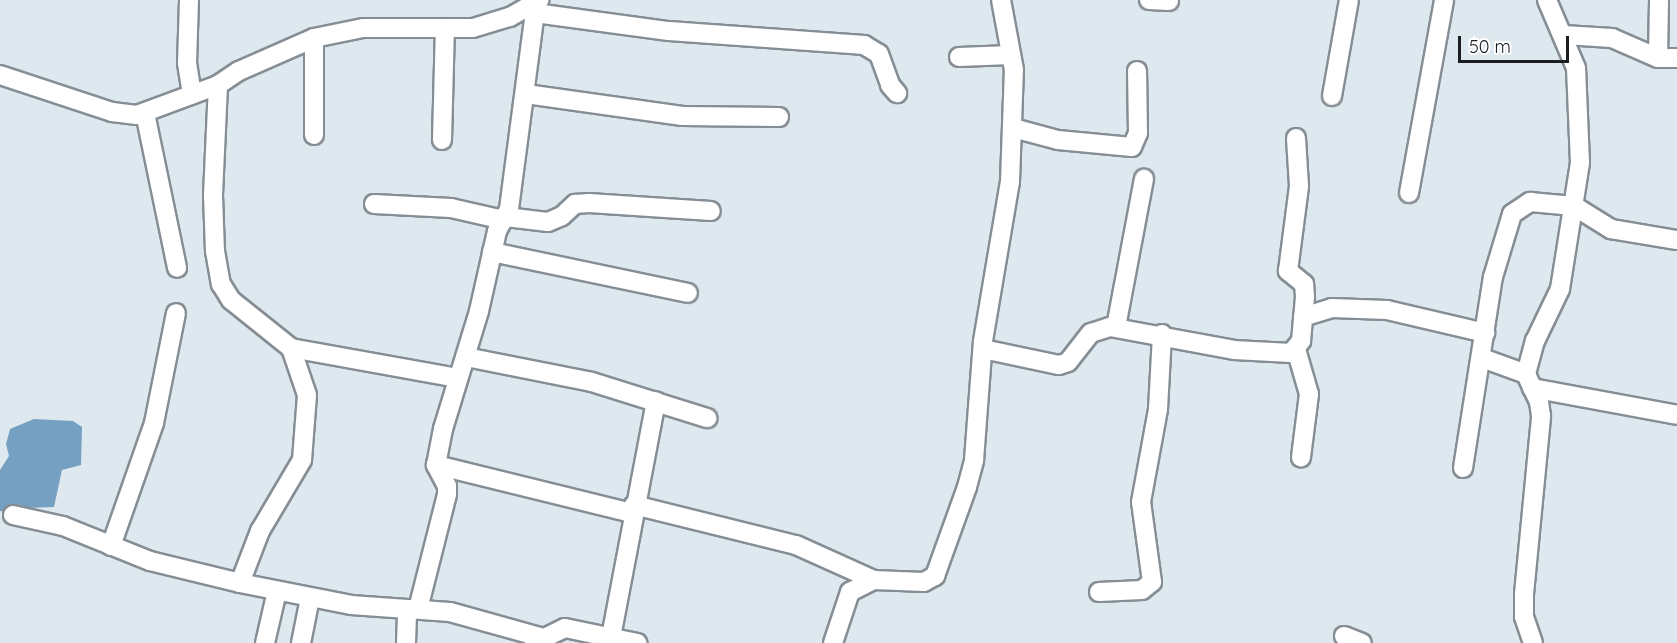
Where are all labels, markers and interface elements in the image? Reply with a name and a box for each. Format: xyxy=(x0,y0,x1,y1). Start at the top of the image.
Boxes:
scale bar xyxy=(1461,24,1572,62)
text: 50 m xyxy=(1469,35,1511,58)

